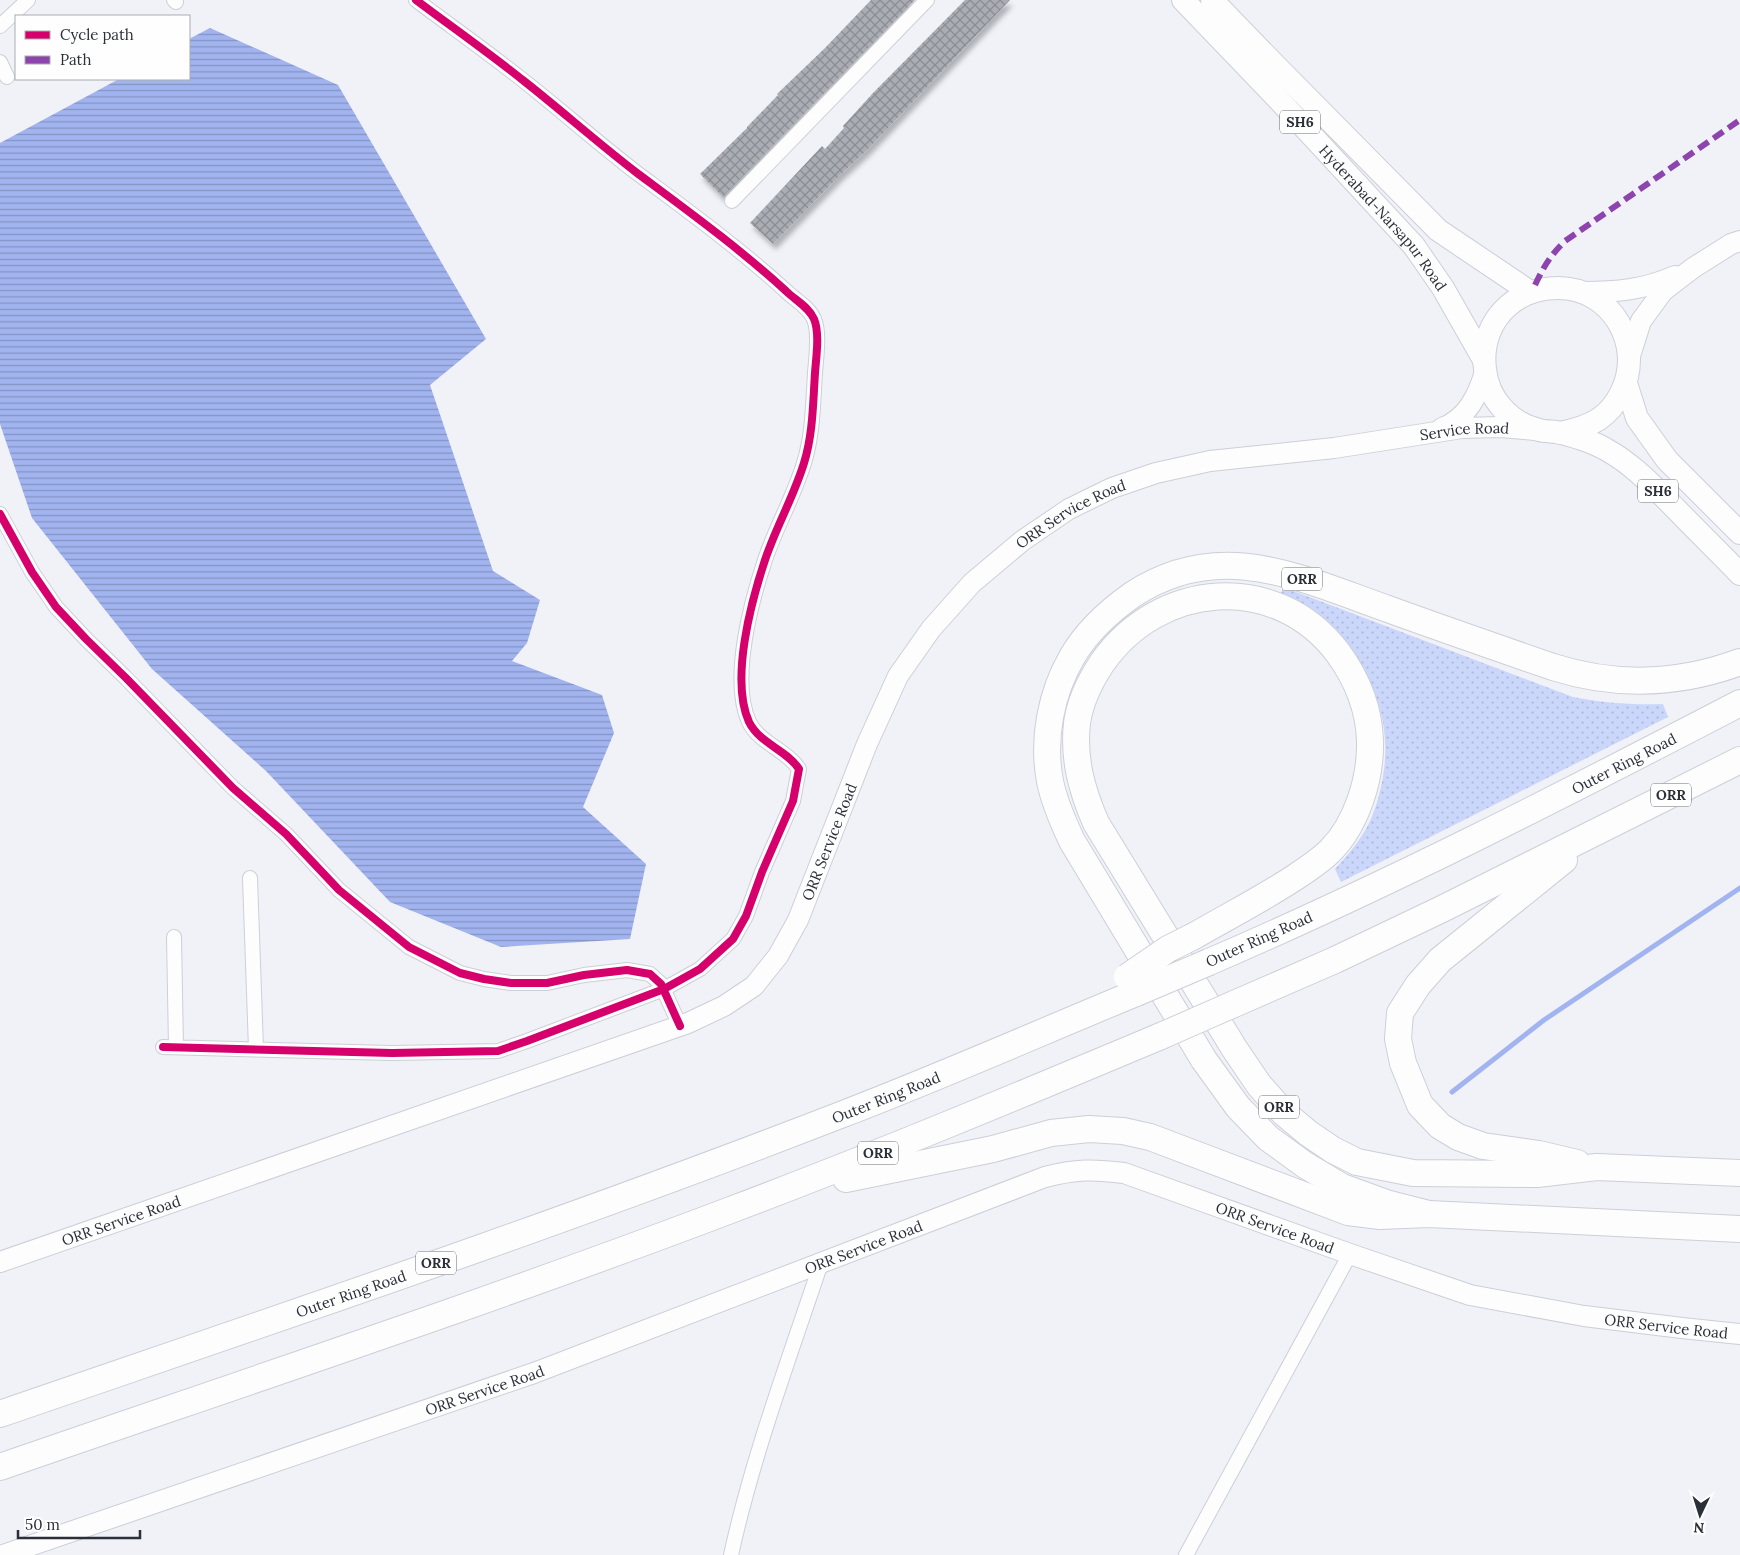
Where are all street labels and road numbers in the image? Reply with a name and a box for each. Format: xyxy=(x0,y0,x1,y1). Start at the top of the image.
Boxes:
road number: SH6 xyxy=(1280,110,1320,134)
street label: Hyderabad-Narsapur Road xyxy=(1316,141,1451,294)
street label: Service Road xyxy=(1418,417,1510,444)
street label: ORR Service Road xyxy=(1011,475,1128,552)
road number: SH6 xyxy=(1638,480,1678,502)
road number: ORR xyxy=(1282,568,1322,590)
street label: Outer Ring Road xyxy=(1568,728,1679,798)
street label: ORR Service Road xyxy=(797,780,860,903)
road number: ORR xyxy=(1651,784,1691,806)
street label: Outer Ring Road xyxy=(1203,907,1315,971)
street label: Outer Ring Road xyxy=(829,1067,943,1127)
road number: ORR xyxy=(1259,1096,1299,1118)
road number: ORR xyxy=(858,1142,898,1164)
street label: ORR Service Road xyxy=(59,1191,183,1249)
street label: ORR Service Road xyxy=(1213,1197,1337,1257)
street label: ORR Service Road xyxy=(802,1216,925,1278)
road number: ORR xyxy=(416,1252,456,1274)
street label: Outer Ring Road xyxy=(293,1265,408,1321)
street label: ORR Service Road xyxy=(1603,1309,1729,1342)
street label: ORR Service Road xyxy=(423,1361,547,1419)

